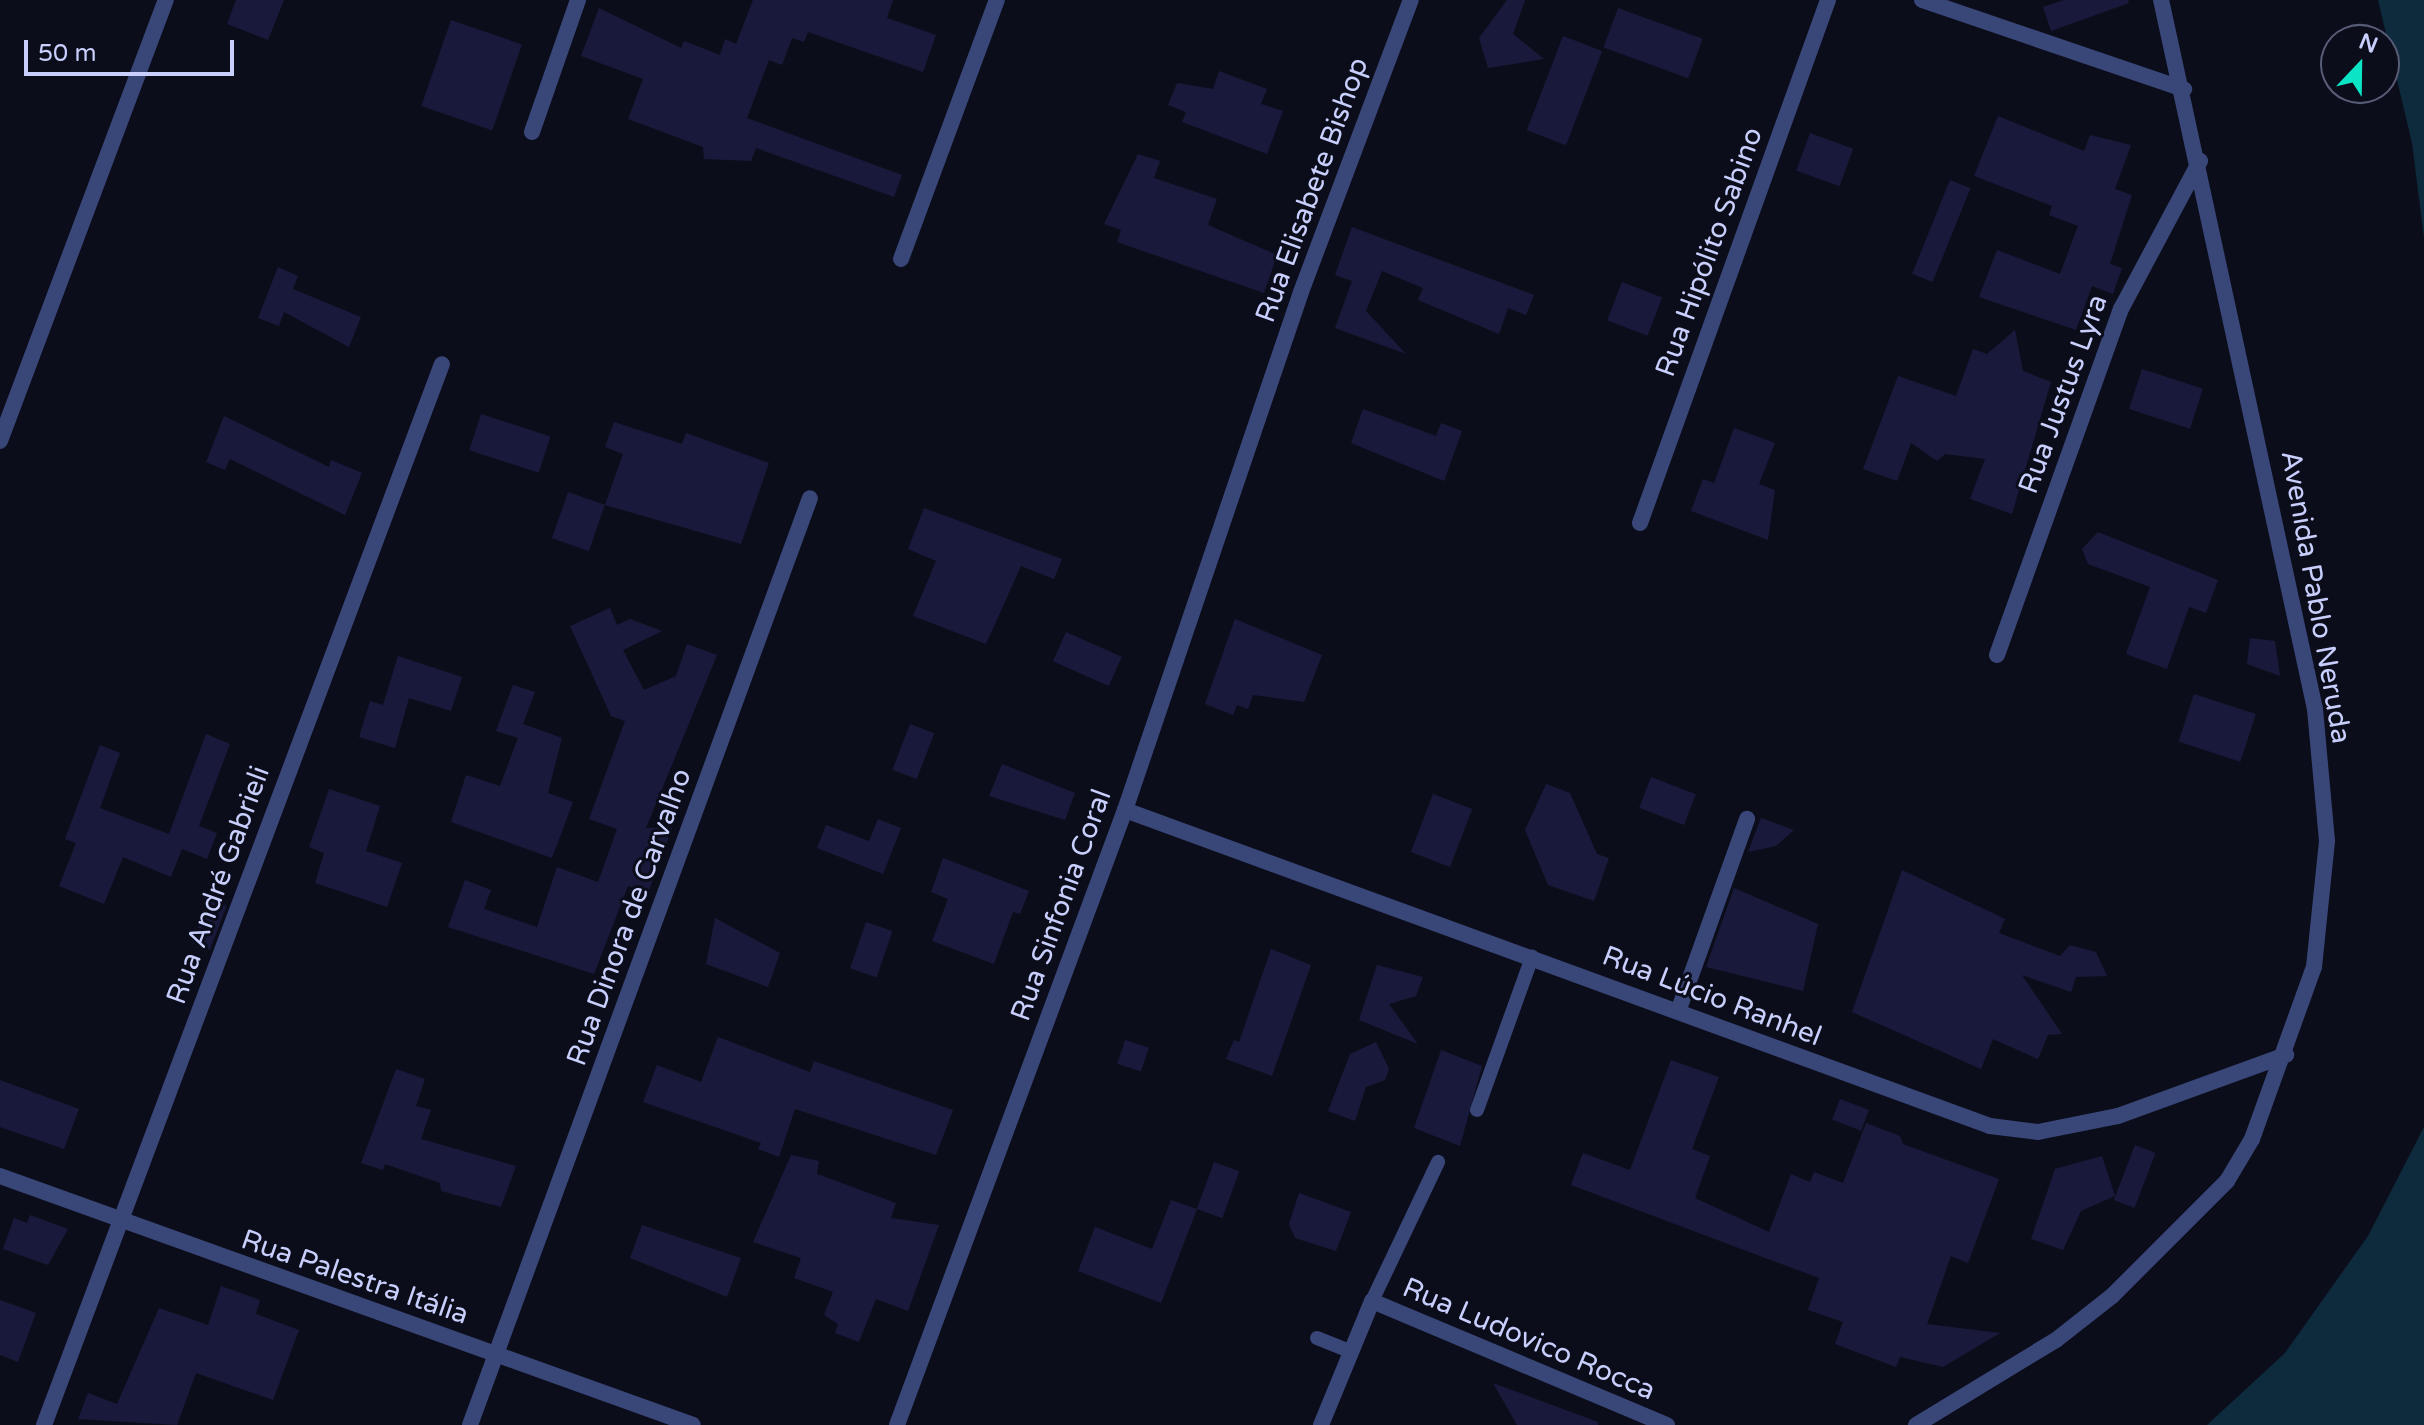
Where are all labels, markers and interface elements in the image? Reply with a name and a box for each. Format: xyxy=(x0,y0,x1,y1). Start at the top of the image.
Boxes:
scale bar xyxy=(28,24,238,74)
north arrow xyxy=(2320,24,2400,104)
text: N xyxy=(2355,28,2381,59)
text: 50 m xyxy=(38,39,96,68)
street label: Rua Elisabete Bishop xyxy=(1248,53,1376,327)
street label: Rua Hipólito Sabino xyxy=(1648,123,1770,381)
street label: Rua Justus Lyra xyxy=(2011,290,2115,498)
street label: Avenida Pablo Neruda xyxy=(2274,448,2358,746)
street label: Rua André Gabrieli xyxy=(159,761,277,1009)
street label: Rua Dinora de Carvalho xyxy=(560,764,698,1070)
street label: Rua Sinfonia Coral xyxy=(1003,785,1119,1025)
street label: Rua Lúcio Ranhel xyxy=(1598,939,1826,1053)
street label: Rua Palestra Itália xyxy=(237,1222,473,1332)
street label: Rua Ludovico Rocca xyxy=(1398,1271,1660,1407)

